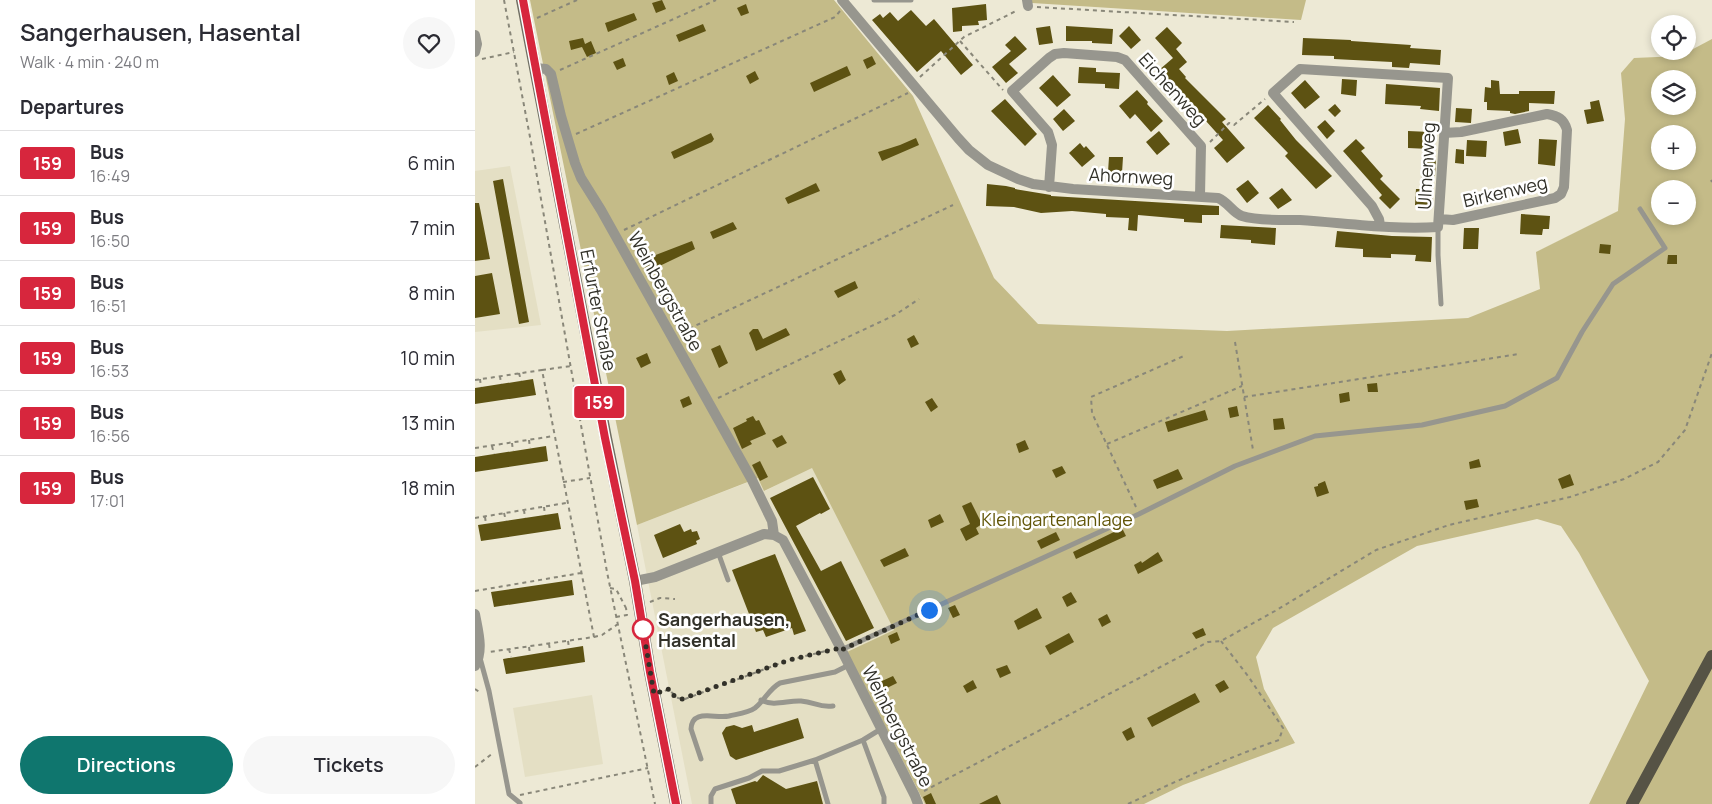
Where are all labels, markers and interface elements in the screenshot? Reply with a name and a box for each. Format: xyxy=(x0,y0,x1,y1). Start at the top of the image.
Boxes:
text: Sangerhausen, Hasental xyxy=(20,15,301,48)
map controls xyxy=(1651,15,1696,225)
button: locate xyxy=(1651,15,1696,60)
button: heart xyxy=(403,17,455,69)
street label: Eichenweg xyxy=(1134,47,1212,131)
text: Walk · 4 min · 240 m xyxy=(20,51,159,73)
button: layers xyxy=(1651,70,1696,115)
text: Departures xyxy=(20,94,124,120)
street label: Ulmenweg xyxy=(1412,122,1440,210)
button: + xyxy=(1651,125,1696,170)
text: Bus xyxy=(90,139,124,165)
text: 6 min xyxy=(408,150,455,176)
text: 159 xyxy=(33,151,62,175)
street label: Ahornweg xyxy=(1088,162,1174,190)
text: 16:49 xyxy=(90,165,130,187)
street label: Birkenweg xyxy=(1460,170,1550,212)
button: − xyxy=(1651,180,1696,225)
text: Bus xyxy=(90,204,124,230)
text: 7 min xyxy=(410,215,455,241)
text: 159 xyxy=(33,216,62,240)
street label: Weinbergstraße xyxy=(623,227,709,355)
text: 16:50 xyxy=(90,230,130,252)
street label: Erfurter Straße xyxy=(575,247,623,373)
text: Bus xyxy=(90,269,124,295)
text: 8 min xyxy=(408,280,455,306)
text: 159 xyxy=(33,281,62,305)
text: 16:51 xyxy=(90,295,126,317)
text: Bus xyxy=(90,334,124,360)
text: 10 min xyxy=(400,345,455,371)
text: 159 xyxy=(33,346,62,370)
text: 16:53 xyxy=(90,360,129,382)
line badge: 159 xyxy=(570,386,628,418)
text: 159 xyxy=(584,390,614,414)
text: Bus xyxy=(90,399,124,425)
text: 13 min xyxy=(401,410,455,436)
text: 159 xyxy=(33,411,62,435)
text: 16:56 xyxy=(90,425,130,447)
text: Bus xyxy=(90,464,124,490)
text: 18 min xyxy=(401,475,455,501)
text: 159 xyxy=(33,476,62,500)
text: 17:01 xyxy=(90,490,125,512)
park label: Kleingartenanlage xyxy=(981,507,1133,531)
your location xyxy=(917,598,942,623)
place label: Sangerhausen, Hasental xyxy=(658,607,791,652)
marker: Sangerhausen, Hasental xyxy=(632,618,654,640)
street label: Weinbergstraße xyxy=(857,661,939,791)
button: Directions xyxy=(20,736,233,794)
button: Tickets xyxy=(243,736,455,794)

